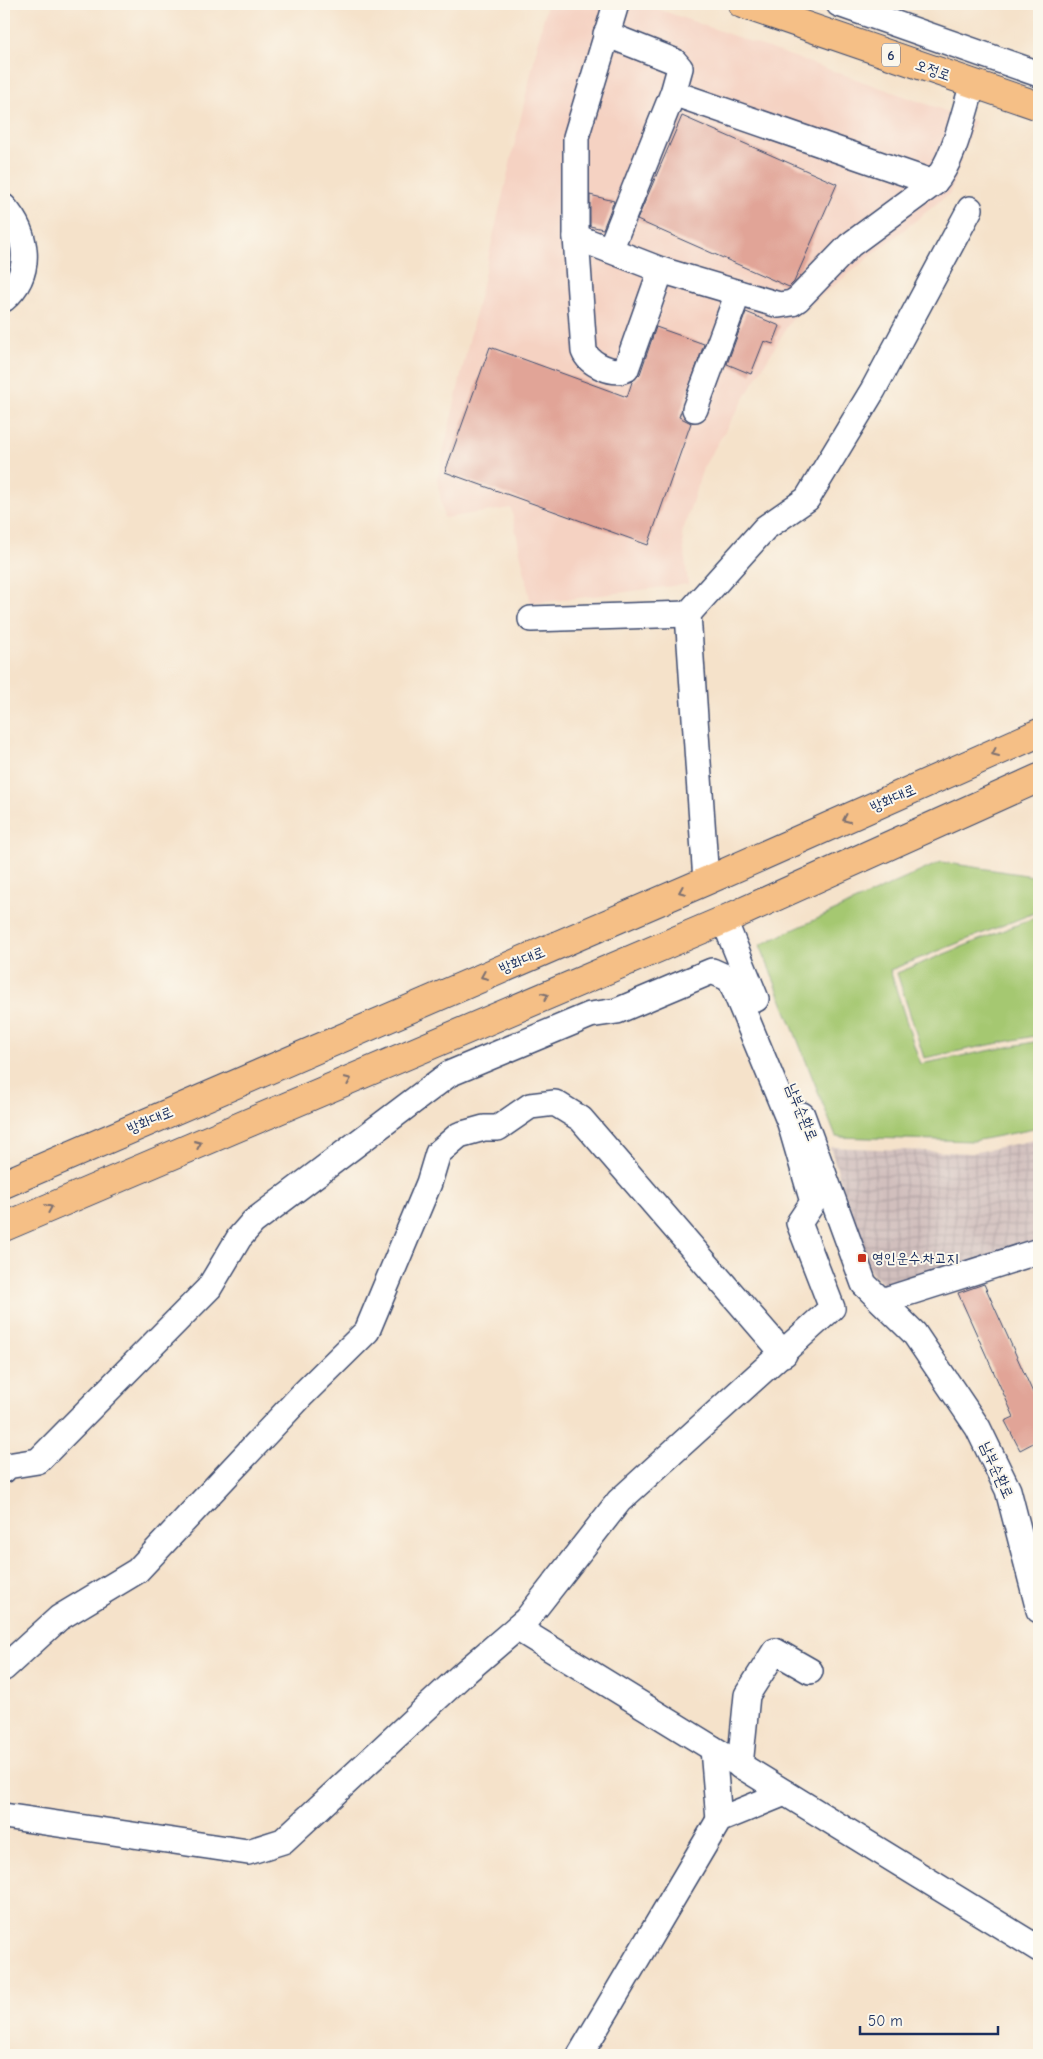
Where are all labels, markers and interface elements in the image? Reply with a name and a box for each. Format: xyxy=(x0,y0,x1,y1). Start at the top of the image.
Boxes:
road number: 6 xyxy=(882,44,900,66)
street label: 오정로 xyxy=(913,56,953,84)
one-way arrow xyxy=(991,746,1000,757)
street label: 방화대로 xyxy=(867,780,919,816)
one-way arrow xyxy=(842,812,851,823)
one-way arrow xyxy=(678,886,686,896)
street label: 방화대로 xyxy=(496,942,548,978)
one-way arrow xyxy=(480,970,489,981)
one-way arrow xyxy=(540,992,549,1002)
one-way arrow xyxy=(343,1076,351,1086)
street label: 남부순환로 xyxy=(782,1081,822,1143)
street label: 방화대로 xyxy=(124,1102,176,1138)
one-way arrow xyxy=(193,1140,202,1151)
one-way arrow xyxy=(44,1203,53,1214)
place label: 영인운수.차고지 xyxy=(872,1249,959,1267)
marker: 영인운수.차고지 xyxy=(856,1252,868,1264)
street label: 남부순환로 xyxy=(977,1439,1017,1501)
scale bar xyxy=(860,2004,998,2036)
text: 50 m xyxy=(868,2012,903,2030)

